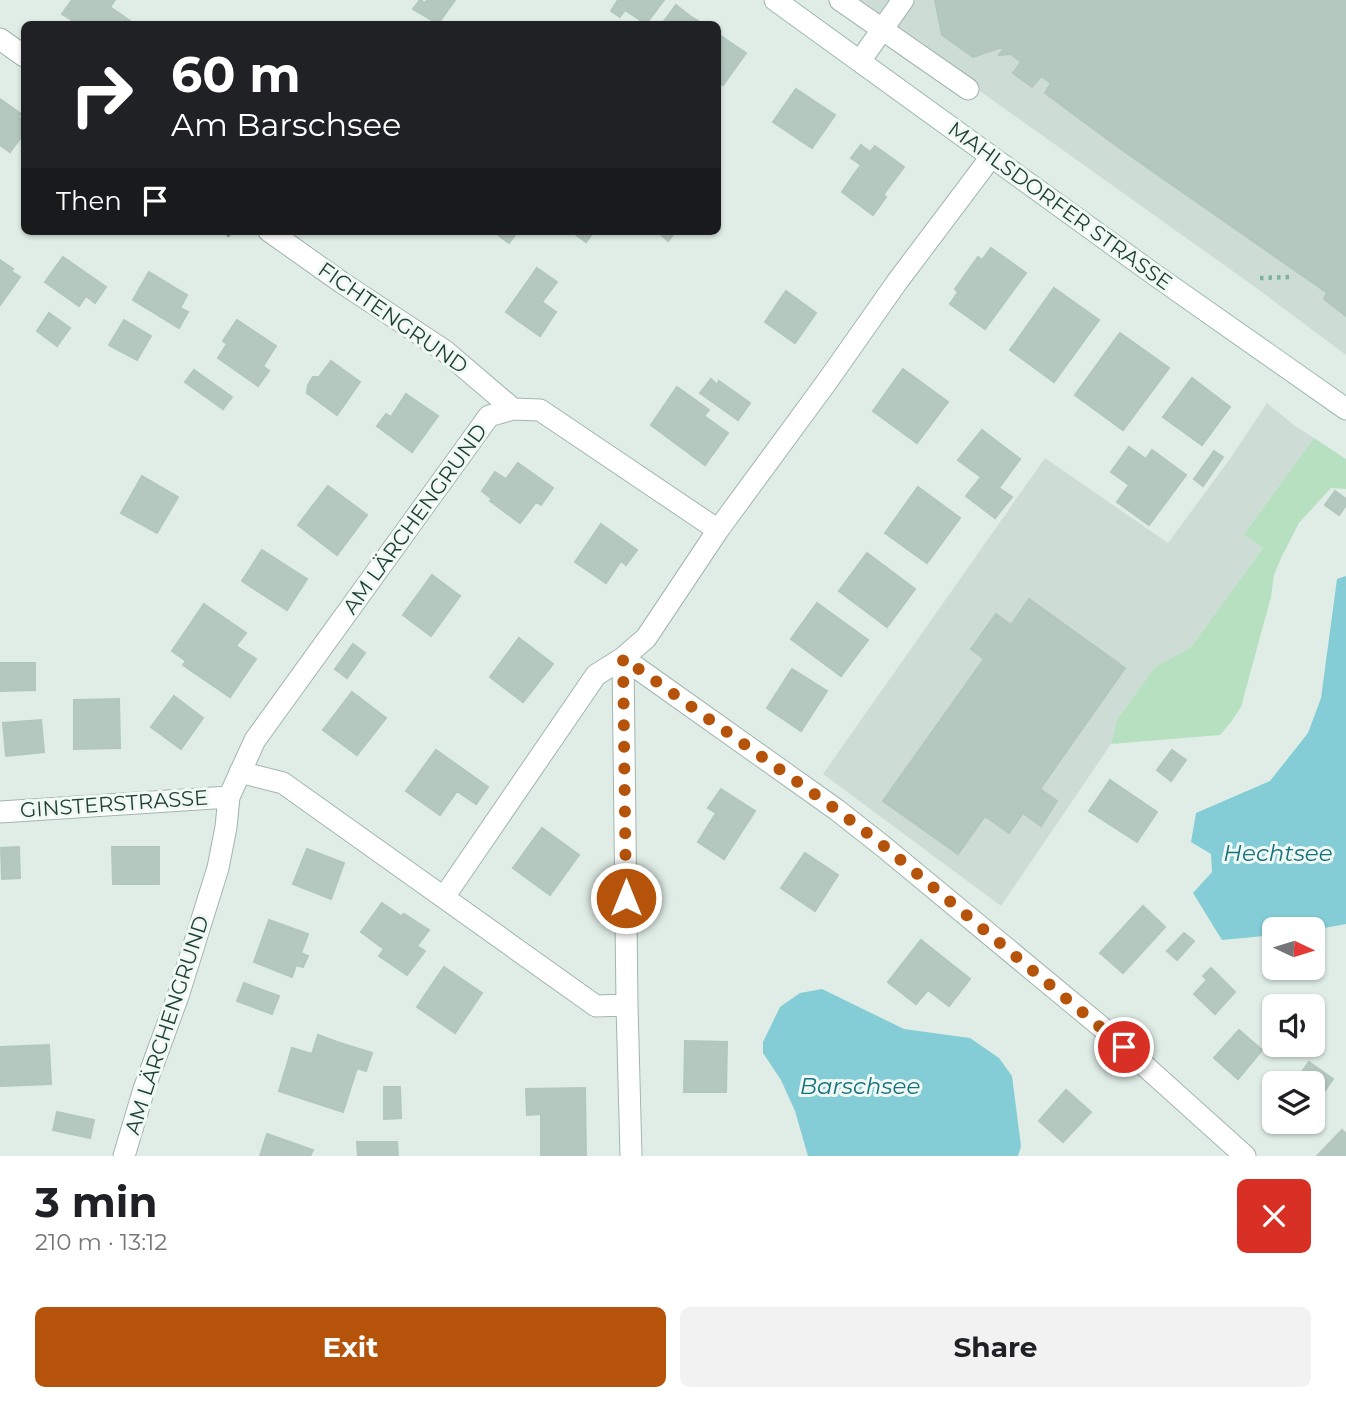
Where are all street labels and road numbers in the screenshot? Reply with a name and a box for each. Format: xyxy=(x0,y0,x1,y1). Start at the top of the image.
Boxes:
street label: MAHLSDORFER STRASSE xyxy=(944,116,1177,295)
street label: FICHTENGRUND xyxy=(314,257,473,379)
street label: AM LÄRCHENGRUND xyxy=(337,419,492,619)
street label: GINSTERSTRASSE xyxy=(19,784,209,823)
street label: AM LÄRCHENGRUND xyxy=(119,912,214,1138)

